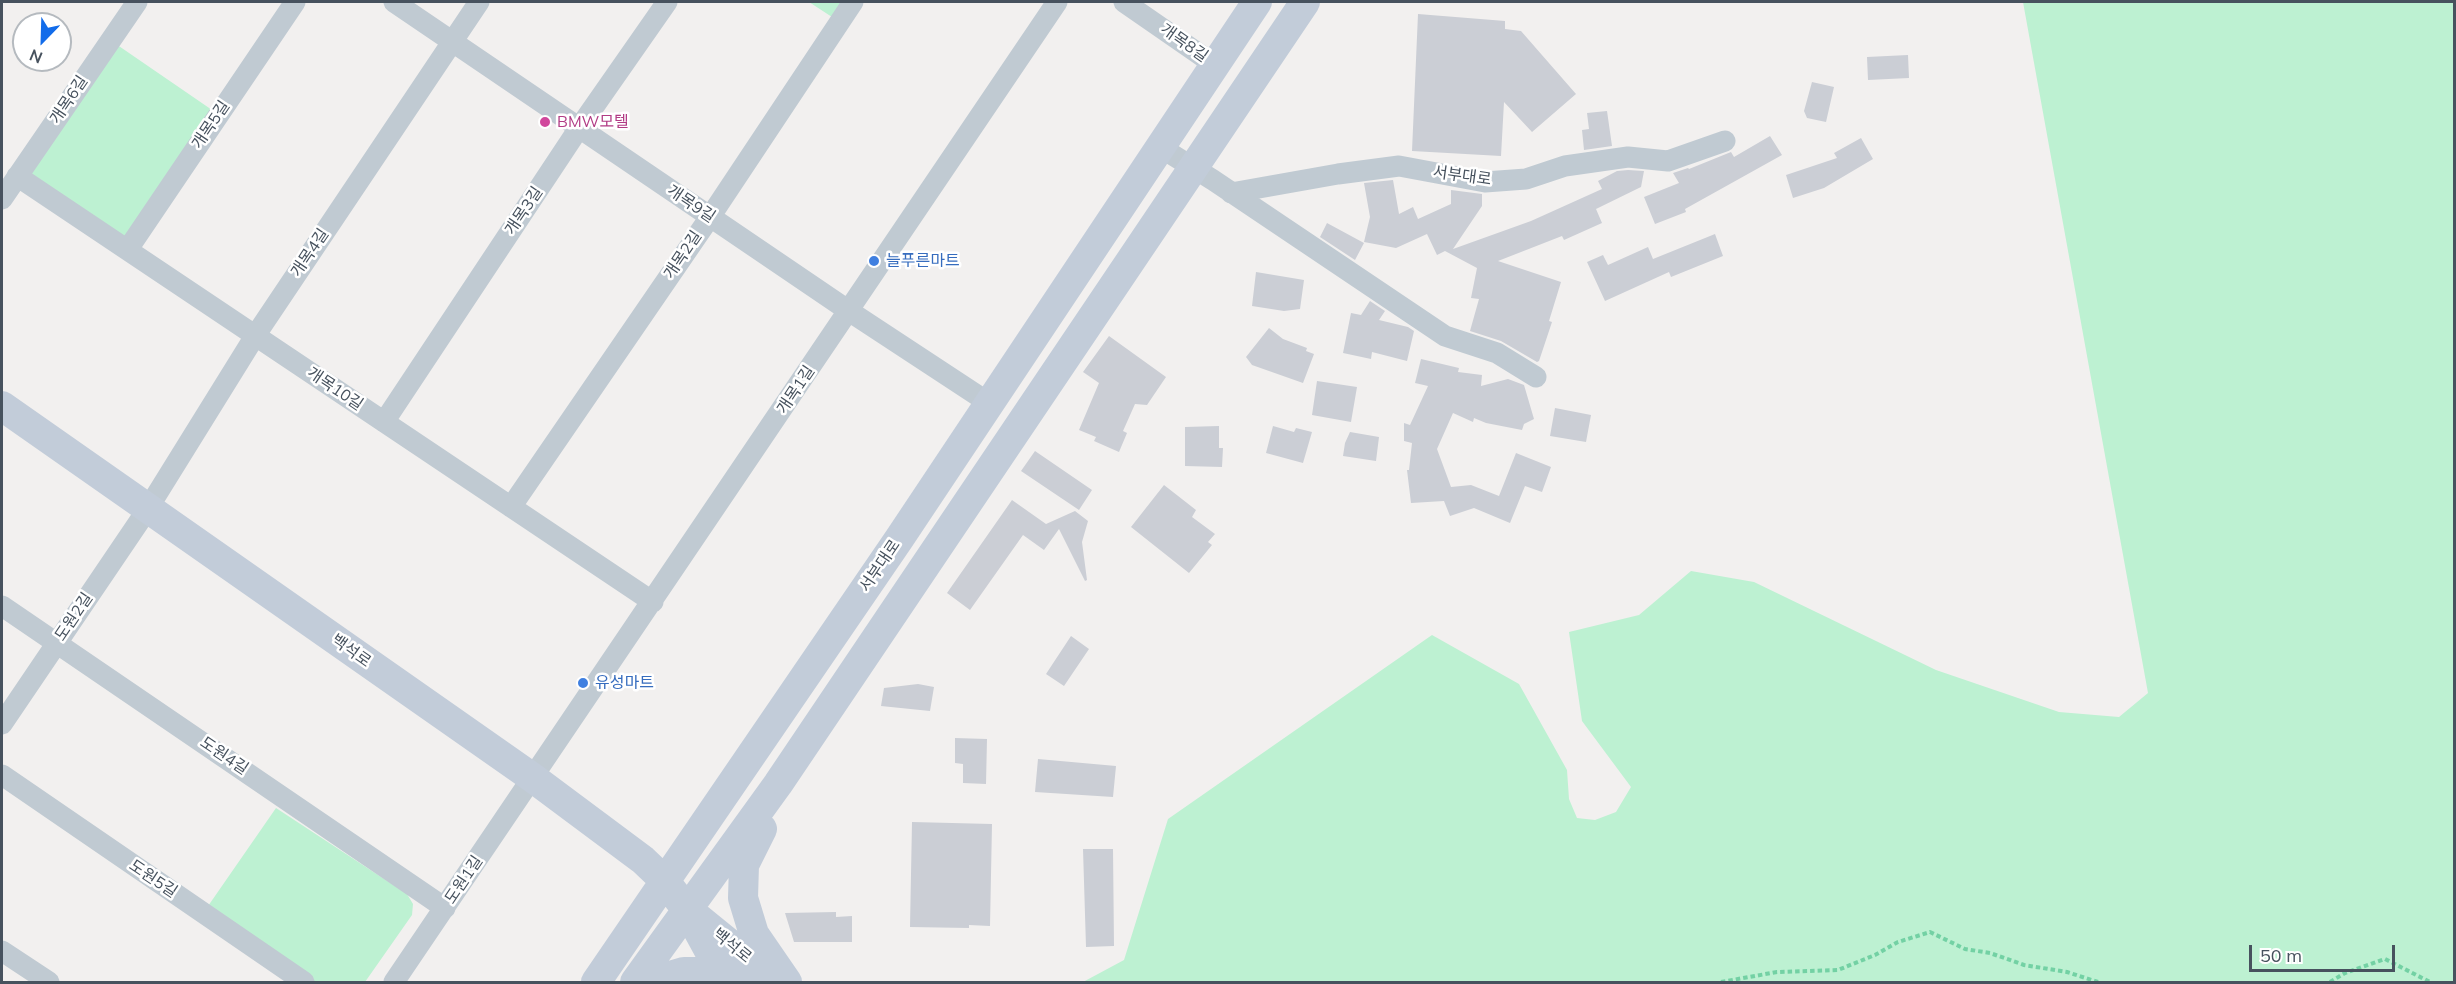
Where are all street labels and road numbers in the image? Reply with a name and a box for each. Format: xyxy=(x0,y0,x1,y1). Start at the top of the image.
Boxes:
street label: 개목8길 xyxy=(1156,20,1212,66)
street label: 개목6길 xyxy=(46,72,92,128)
street label: 개목5길 xyxy=(188,97,234,153)
street label: 서부대로 xyxy=(1432,162,1492,190)
street label: 개목9길 xyxy=(663,181,719,227)
street label: 개목3길 xyxy=(501,183,547,239)
street label: 개목4길 xyxy=(287,225,333,281)
street label: 개목2길 xyxy=(660,227,706,283)
street label: 개목1길 xyxy=(773,362,819,418)
street label: 개목10길 xyxy=(303,363,367,415)
street label: 서부대로 xyxy=(856,536,904,596)
street label: 도원2길 xyxy=(51,589,97,645)
street label: 백석로 xyxy=(327,630,375,672)
street label: 도원4길 xyxy=(196,733,252,779)
street label: 도원1길 xyxy=(441,852,487,908)
street label: 도원5길 xyxy=(125,856,181,902)
street label: 백석로 xyxy=(709,925,755,967)

